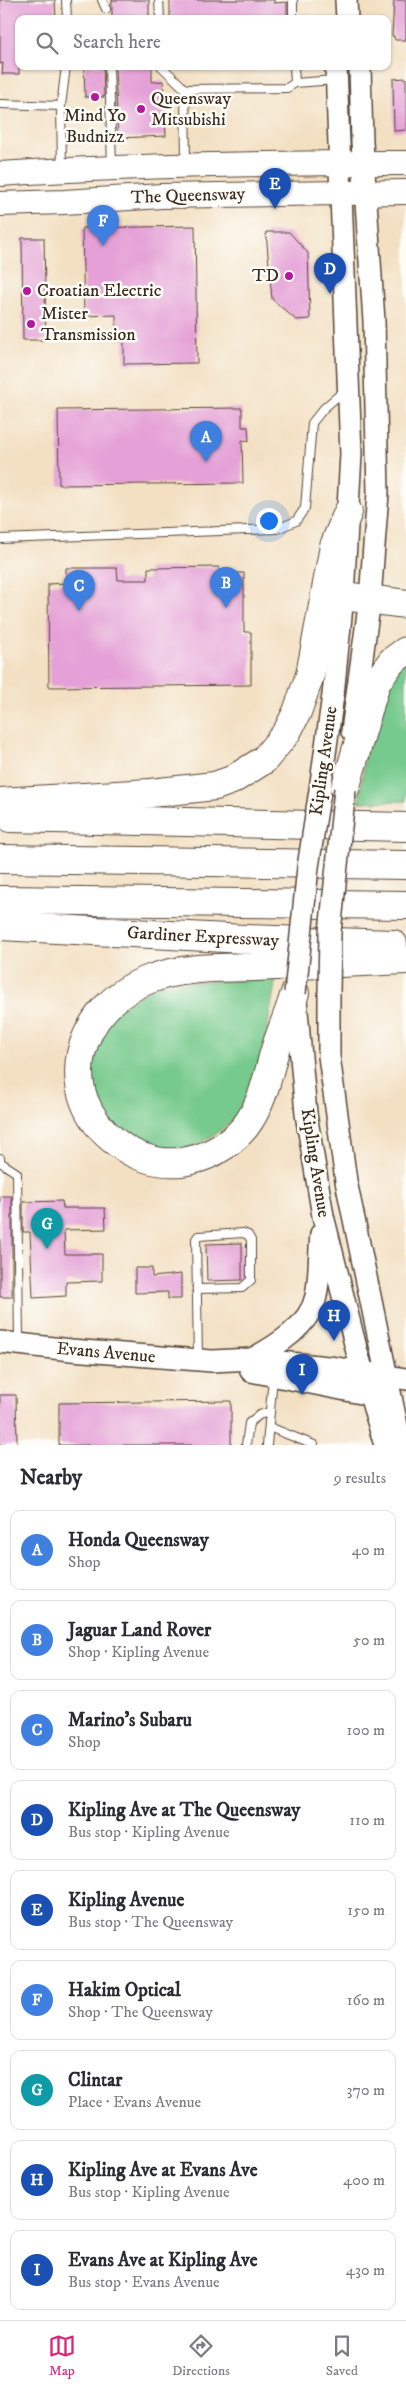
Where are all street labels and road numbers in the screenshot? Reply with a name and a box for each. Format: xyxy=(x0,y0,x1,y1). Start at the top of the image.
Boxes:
street label: The Queensway xyxy=(131,183,246,209)
street label: Kipling Avenue xyxy=(305,705,343,817)
street label: Gardiner Expressway xyxy=(126,922,280,952)
street label: Kipling Avenue xyxy=(296,1107,334,1219)
street label: Evans Avenue xyxy=(56,1338,156,1368)

